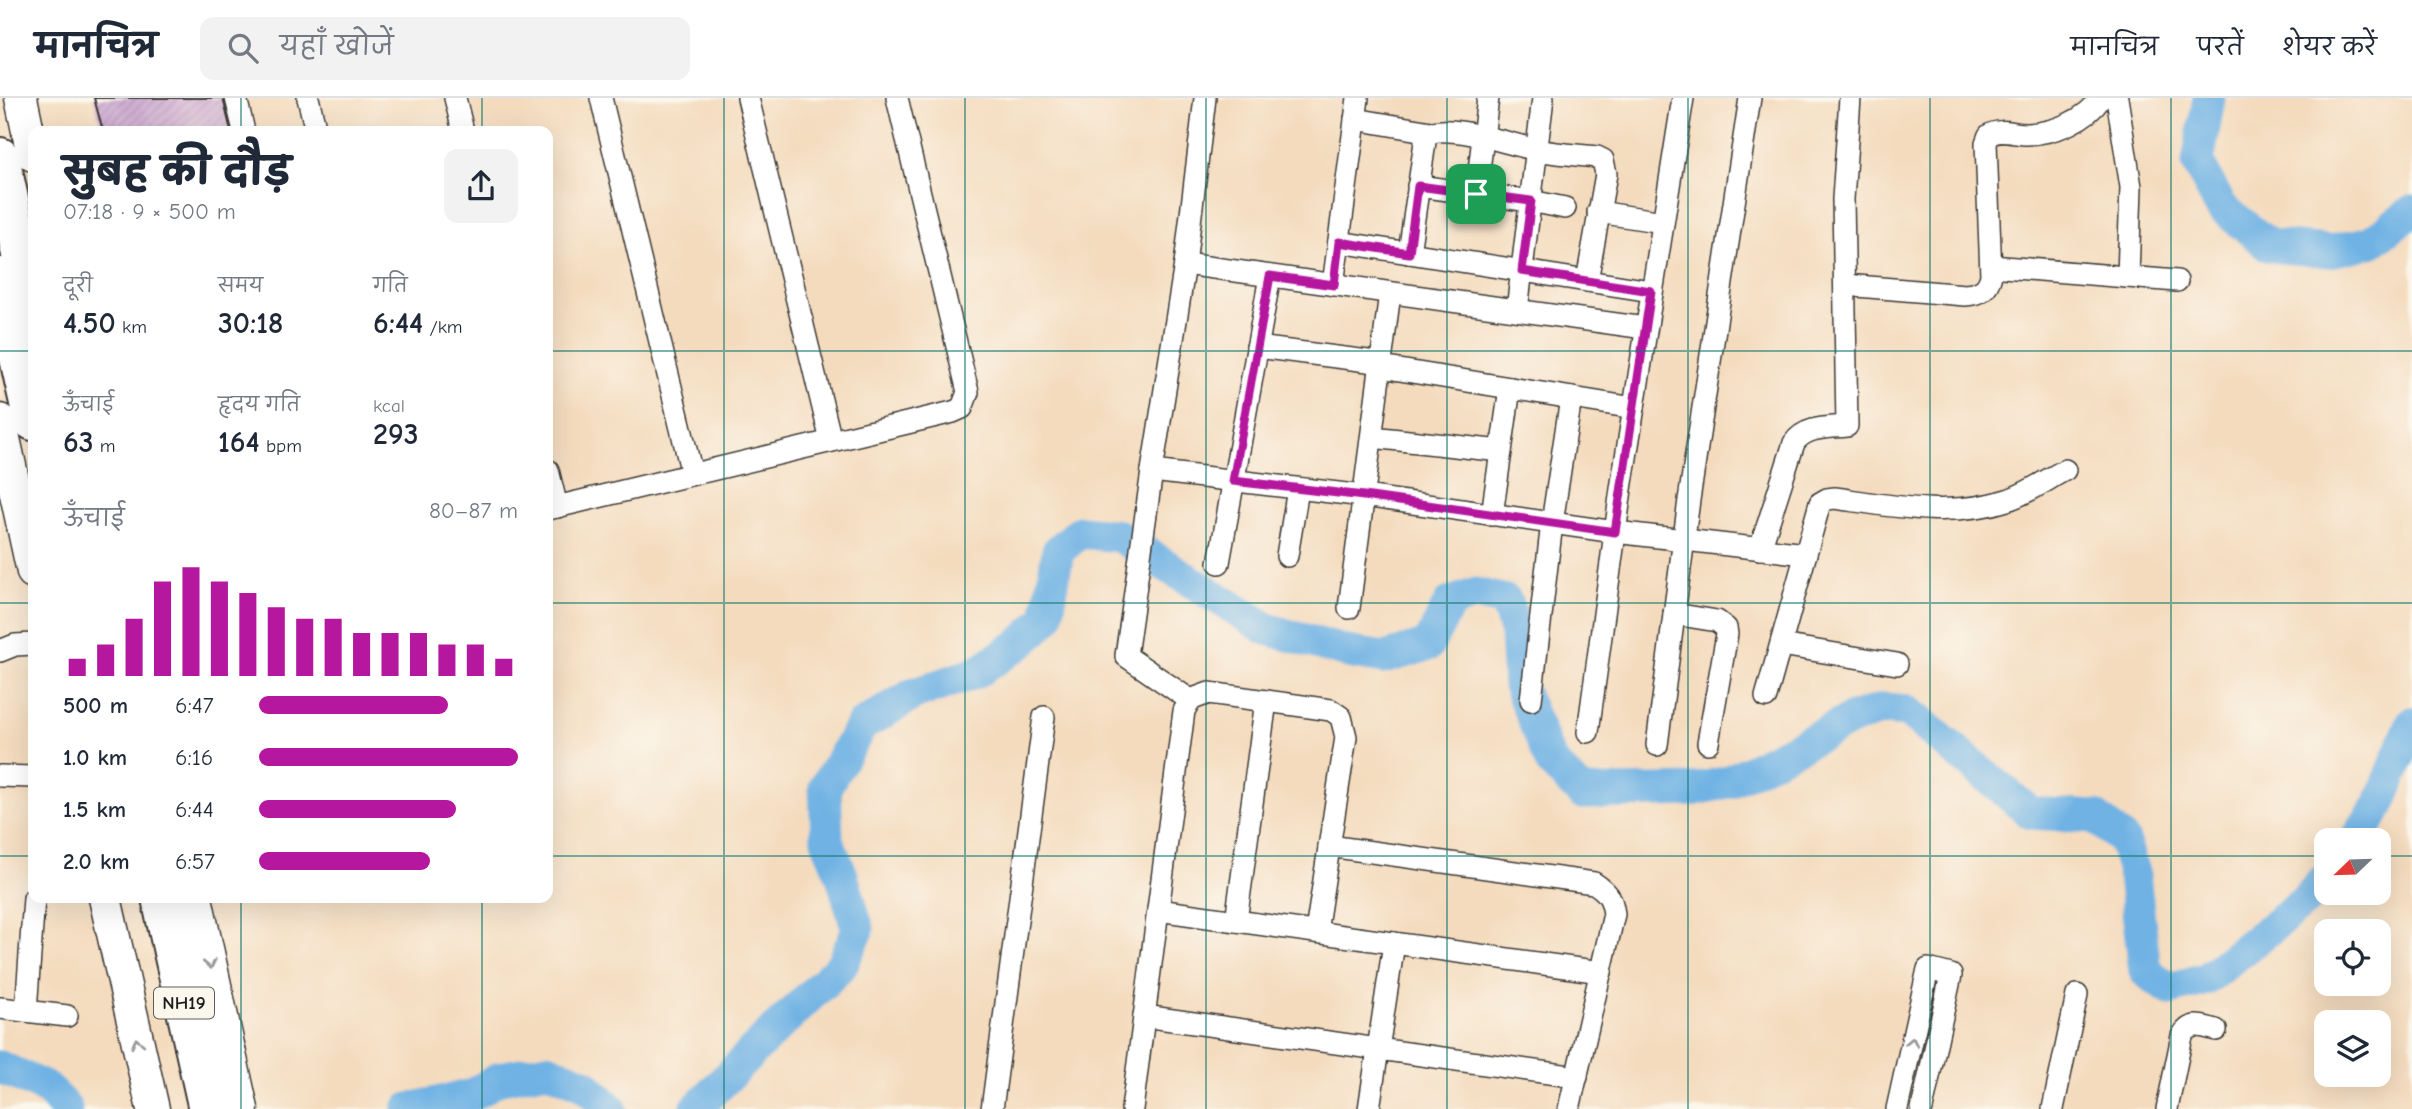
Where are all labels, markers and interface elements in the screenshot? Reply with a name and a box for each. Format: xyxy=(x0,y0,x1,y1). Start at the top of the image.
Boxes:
search box xyxy=(200,17,690,80)
text: मानचित्र xyxy=(35,27,158,65)
icon: search xyxy=(224,29,262,67)
text: यहाँ खोजें xyxy=(280,32,394,62)
text: मानचित्र xyxy=(2071,33,2159,61)
text: परतें xyxy=(2197,33,2244,61)
text: शेयर करें xyxy=(2282,33,2377,61)
button: share xyxy=(444,149,518,223)
text: सुबह की दौड़ xyxy=(63,150,291,194)
pin xyxy=(1446,164,1506,224)
icon: arrive xyxy=(1457,175,1495,213)
text: 07:18 · 9 × 500 m xyxy=(63,198,236,225)
text: दूरी xyxy=(63,275,93,297)
text: समय xyxy=(218,275,263,297)
text: गति xyxy=(373,275,408,297)
text: 4.50 xyxy=(63,306,116,341)
text: 30:18 xyxy=(218,306,283,341)
text: 6:44 xyxy=(373,306,423,341)
text: km xyxy=(116,316,147,338)
text: /km xyxy=(423,316,463,338)
text: ऊँचाई xyxy=(63,394,114,416)
text: हृदय गति xyxy=(218,394,300,416)
text: kcal xyxy=(373,395,405,417)
text: 293 xyxy=(373,417,418,452)
text: 63 xyxy=(63,425,93,460)
text: 164 xyxy=(218,425,260,460)
text: m xyxy=(93,435,116,457)
text: bpm xyxy=(260,435,302,457)
text: 80–87 m xyxy=(429,497,518,524)
text: ऊँचाई xyxy=(63,505,125,532)
text: 500 m xyxy=(63,692,128,719)
text: 6:47 xyxy=(175,692,214,719)
text: 1.0 km xyxy=(63,744,127,771)
text: 6:16 xyxy=(175,744,213,771)
text: 1.5 km xyxy=(63,796,126,823)
text: 6:44 xyxy=(175,796,214,823)
north arrow xyxy=(2314,828,2390,905)
map controls xyxy=(2314,828,2391,1087)
text: 2.0 km xyxy=(63,848,129,875)
text: 6:57 xyxy=(175,848,215,875)
button: locate xyxy=(2314,919,2391,996)
one-way arrow xyxy=(202,958,217,970)
road number: NH19 xyxy=(154,988,214,1018)
button: layers xyxy=(2314,1010,2391,1087)
one-way arrow xyxy=(1904,1036,1918,1048)
one-way arrow xyxy=(131,1037,145,1049)

